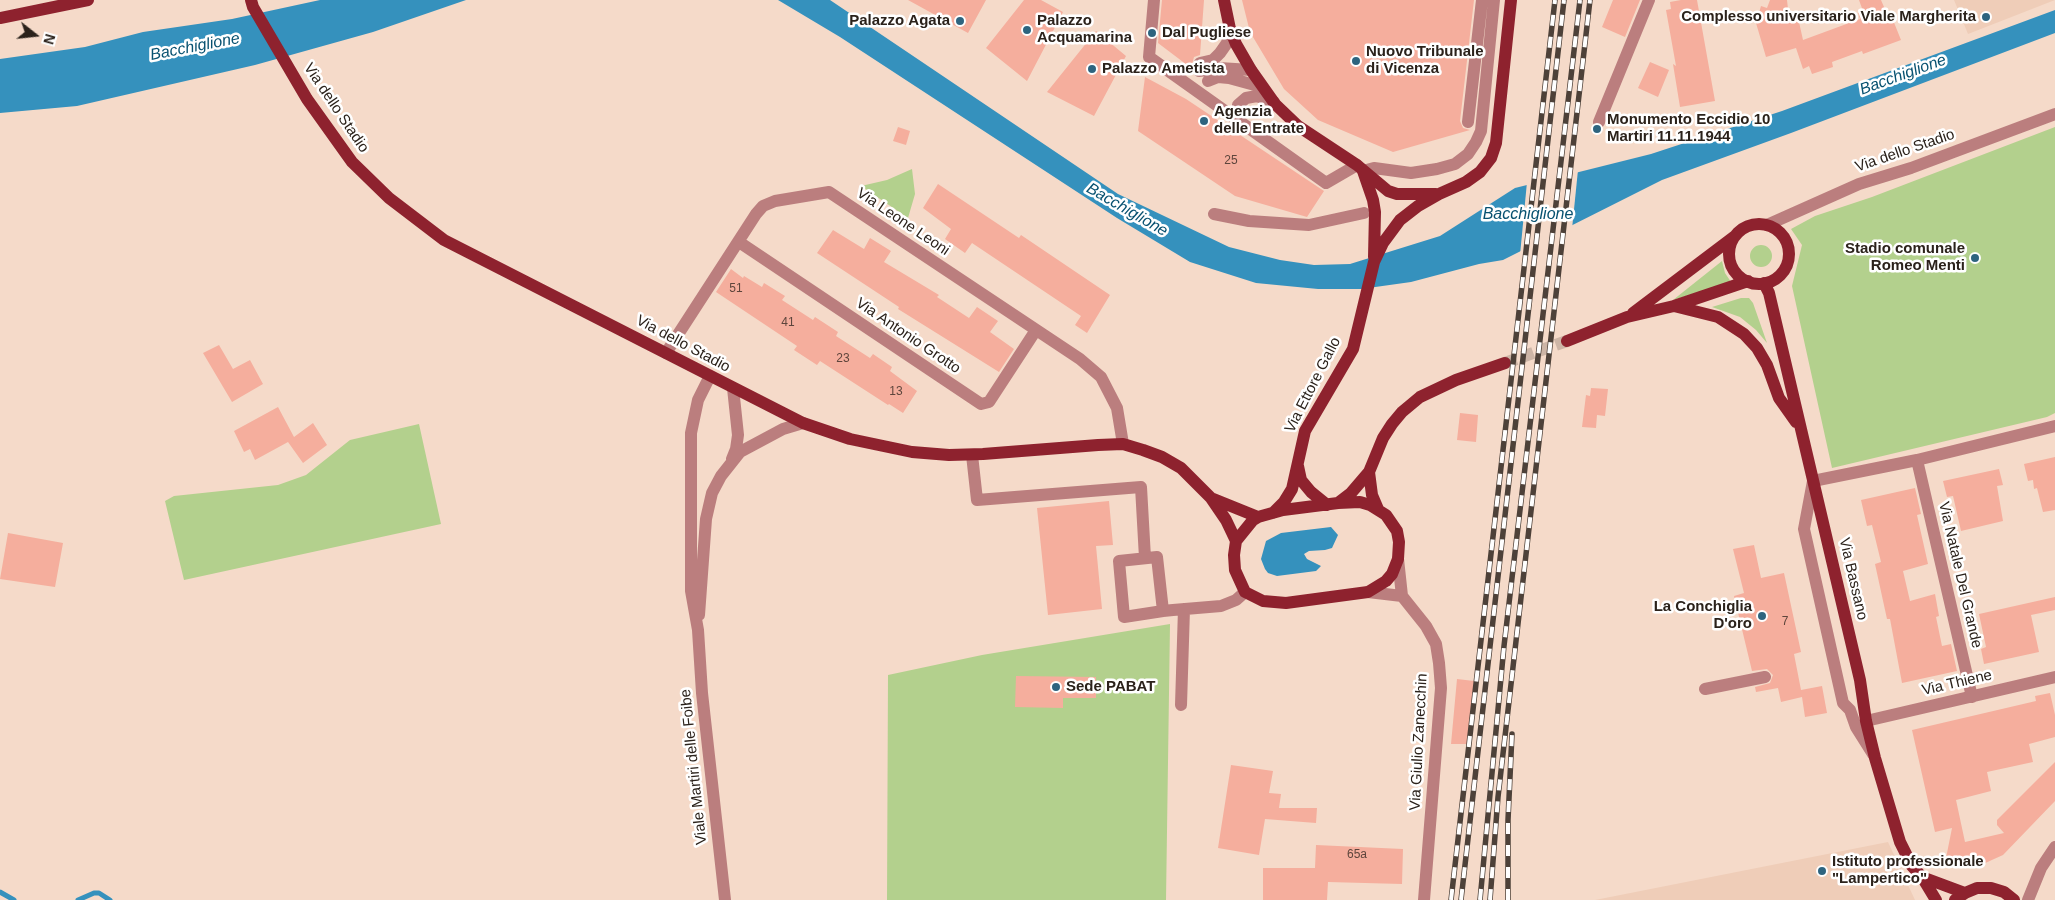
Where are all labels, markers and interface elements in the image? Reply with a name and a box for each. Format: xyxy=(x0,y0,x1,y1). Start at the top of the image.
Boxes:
place label: Complesso universitario Viale Margherita xyxy=(1681,8,1976,26)
north arrow xyxy=(10,10,60,60)
marker: Complesso universitario Viale Margherita xyxy=(1980,11,1992,23)
place label: Palazzo Agata xyxy=(849,12,950,30)
place label: Palazzo Acquamarina xyxy=(1037,12,1132,47)
marker: Palazzo Agata xyxy=(954,15,966,27)
marker: Palazzo Acquamarina xyxy=(1021,24,1033,36)
place label: Dal Pugliese xyxy=(1162,24,1251,42)
marker: Dal Pugliese xyxy=(1146,27,1158,39)
water label: Bacchiglione xyxy=(149,29,241,65)
text: N xyxy=(40,32,59,46)
place label: Nuovo Tribunale di Vicenza xyxy=(1366,43,1484,78)
water label: Bacchiglione xyxy=(1857,50,1949,100)
marker: Nuovo Tribunale di Vicenza xyxy=(1350,55,1362,67)
street label: Via dello Stadio xyxy=(299,60,373,156)
place label: Palazzo Ametista xyxy=(1102,60,1225,78)
marker: Palazzo Ametista xyxy=(1086,63,1098,75)
place label: Agenzia delle Entrate xyxy=(1214,103,1304,138)
place label: Monumento Eccidio 10 Martiri 11.11.1944 xyxy=(1607,111,1770,146)
marker: Agenzia delle Entrate xyxy=(1198,115,1210,127)
marker: Monumento Eccidio 10 Martiri 11.11.1944 xyxy=(1591,123,1603,135)
street label: Via dello Stadio xyxy=(1853,126,1957,176)
house number: 25 xyxy=(1224,154,1238,168)
water label: Bacchiglione xyxy=(1083,179,1171,241)
street label: Via Leone Leoni xyxy=(853,184,953,260)
water label: Bacchiglione xyxy=(1483,205,1573,225)
place label: Stadio comunale Romeo Menti xyxy=(1845,240,1965,275)
marker: Stadio comunale Romeo Menti xyxy=(1969,252,1981,264)
house number: 51 xyxy=(729,282,743,296)
street label: Via Antonio Grotto xyxy=(852,294,964,378)
street label: Via dello Stadio xyxy=(633,312,733,376)
house number: 41 xyxy=(781,316,795,330)
street label: Via Ettore Gallo xyxy=(1281,334,1345,436)
house number: 23 xyxy=(836,352,850,366)
house number: 13 xyxy=(889,385,903,399)
street label: Via Natale Del Grande xyxy=(1934,500,1986,650)
street label: Via Bassano xyxy=(1835,536,1871,622)
place label: La Conchiglia D'oro xyxy=(1654,598,1752,633)
marker: La Conchiglia D'oro xyxy=(1756,610,1768,622)
house number: 7 xyxy=(1782,615,1788,629)
street label: Via Thiene xyxy=(1920,666,1994,700)
street label: Via Giulio Zanecchin xyxy=(1406,673,1432,811)
place label: Sede PABAT xyxy=(1066,678,1155,696)
marker: Sede PABAT xyxy=(1050,681,1062,693)
street label: Viale Martiri delle Foibe xyxy=(677,688,711,846)
house number: 65a xyxy=(1347,848,1367,862)
place label: Istituto professionale "Lampertico" xyxy=(1832,853,1984,888)
marker: Istituto professionale "Lampertico" xyxy=(1816,865,1828,877)

